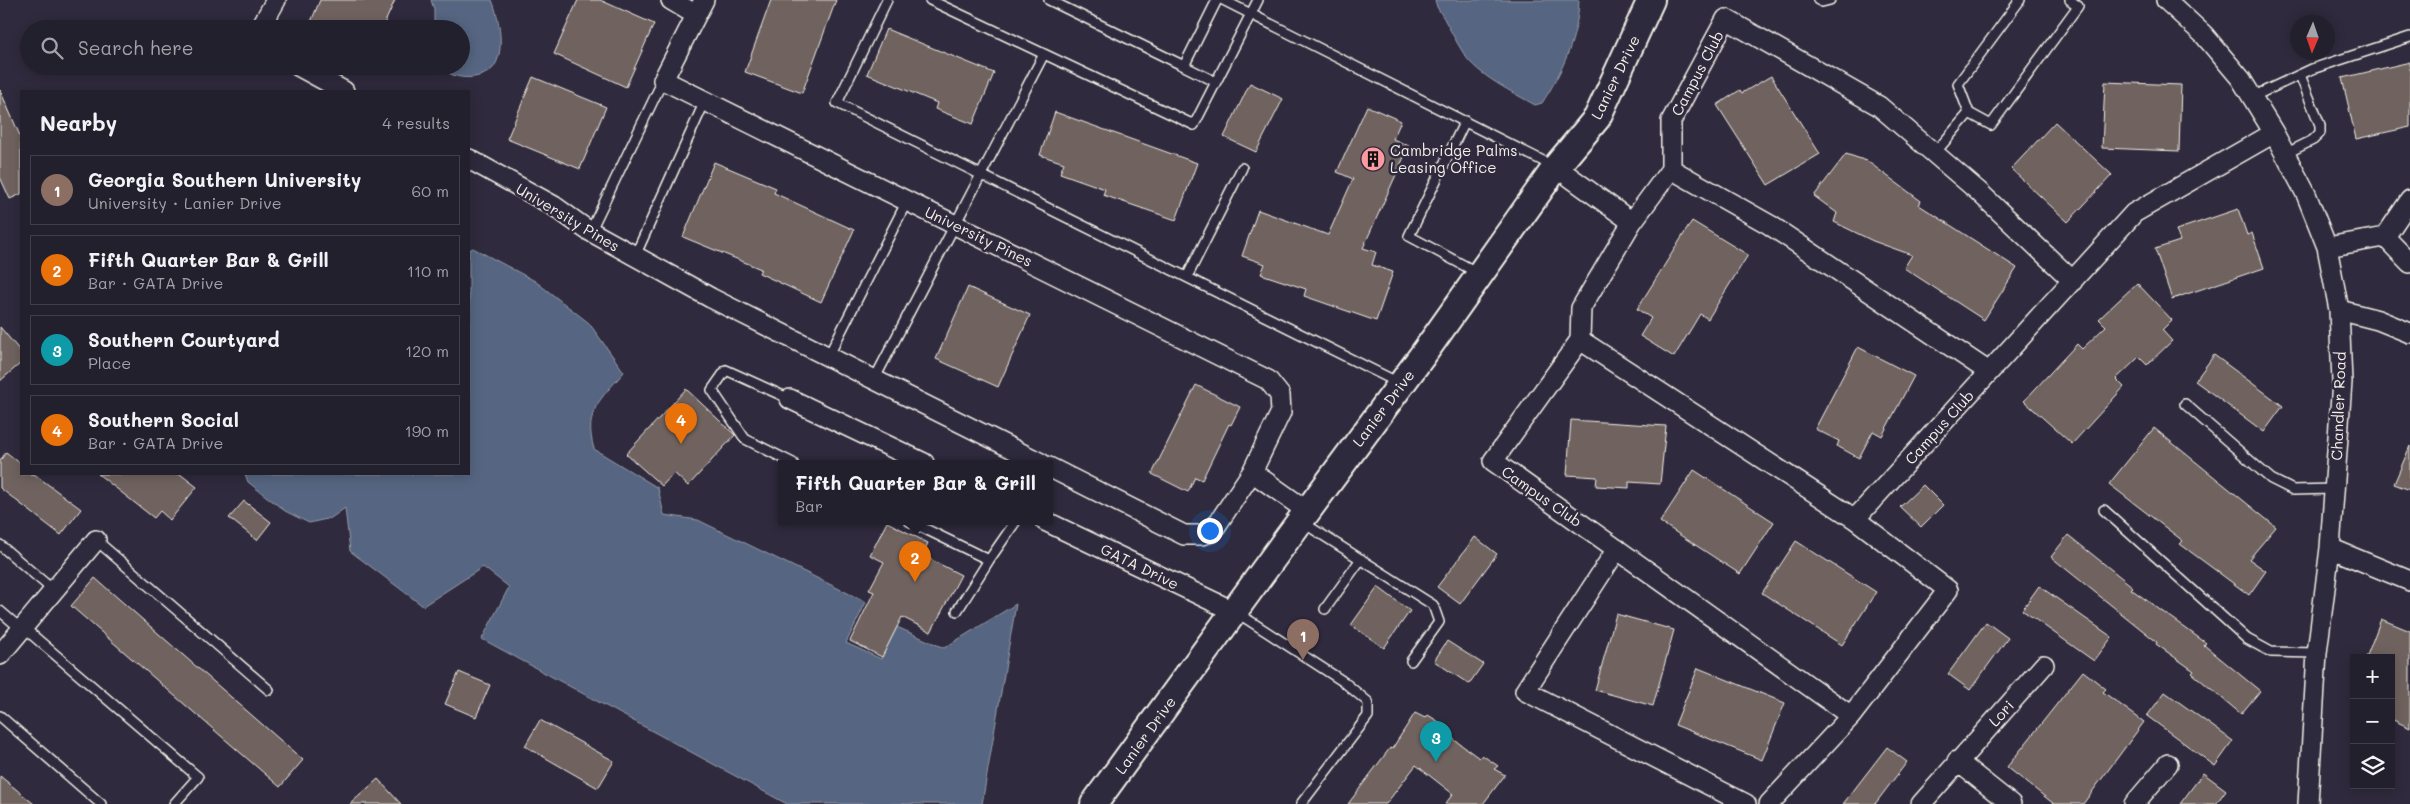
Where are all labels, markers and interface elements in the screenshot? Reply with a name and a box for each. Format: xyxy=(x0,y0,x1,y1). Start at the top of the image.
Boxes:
north arrow xyxy=(2290,15,2335,60)
search box xyxy=(20,20,470,75)
street label: Campus Club xyxy=(1666,27,1728,119)
street label: Lanier Drive xyxy=(1586,32,1644,122)
icon: search xyxy=(38,34,66,62)
text: Search here xyxy=(78,35,194,60)
text: Nearby xyxy=(40,109,117,136)
text: 4 results xyxy=(382,112,450,133)
place label: Cambridge Palms Leasing Office xyxy=(1390,140,1518,177)
building icon: Cambridge Palms Leasing Office xyxy=(1360,146,1386,172)
text: Georgia Southern University xyxy=(88,167,361,192)
street label: University Pines xyxy=(513,178,623,256)
text: 1 xyxy=(53,180,61,201)
text: 60 m xyxy=(412,180,449,201)
text: University · Lanier Drive xyxy=(88,192,282,213)
street label: University Pines xyxy=(922,201,1036,271)
text: Fifth Quarter Bar & Grill xyxy=(88,247,329,272)
text: 2 xyxy=(53,260,61,281)
text: 110 m xyxy=(407,260,449,281)
text: Bar · GATA Drive xyxy=(88,272,223,293)
text: Southern Courtyard xyxy=(88,327,280,352)
text: 3 xyxy=(52,340,62,361)
text: 120 m xyxy=(405,340,449,361)
street label: Chandler Road xyxy=(2326,351,2350,461)
text: Place xyxy=(88,352,131,373)
street label: Lanier Drive xyxy=(1348,365,1418,451)
street label: Campus Club xyxy=(1900,385,1978,469)
pin: 4 xyxy=(665,403,697,444)
text: Southern Social xyxy=(88,407,239,432)
text: 4 xyxy=(52,420,62,441)
text: 190 m xyxy=(405,420,449,441)
text: Bar · GATA Drive xyxy=(88,432,223,453)
popup xyxy=(778,460,1053,525)
street label: Campus Club xyxy=(1498,461,1586,531)
text: Fifth Quarter Bar & Grill xyxy=(795,470,1036,495)
text: Bar xyxy=(795,495,823,516)
your location xyxy=(1197,518,1223,544)
street label: GATA Drive xyxy=(1098,538,1182,594)
pin: 2 xyxy=(899,541,931,582)
pin: 1 xyxy=(1287,619,1319,660)
map controls xyxy=(2350,654,2395,789)
button: + xyxy=(2350,654,2395,699)
street label: Lanier Drive xyxy=(1110,692,1180,778)
street label: Lori xyxy=(1984,696,2018,730)
button: − xyxy=(2350,699,2395,744)
pin: 3 xyxy=(1420,721,1452,762)
button: layers xyxy=(2350,744,2395,789)

